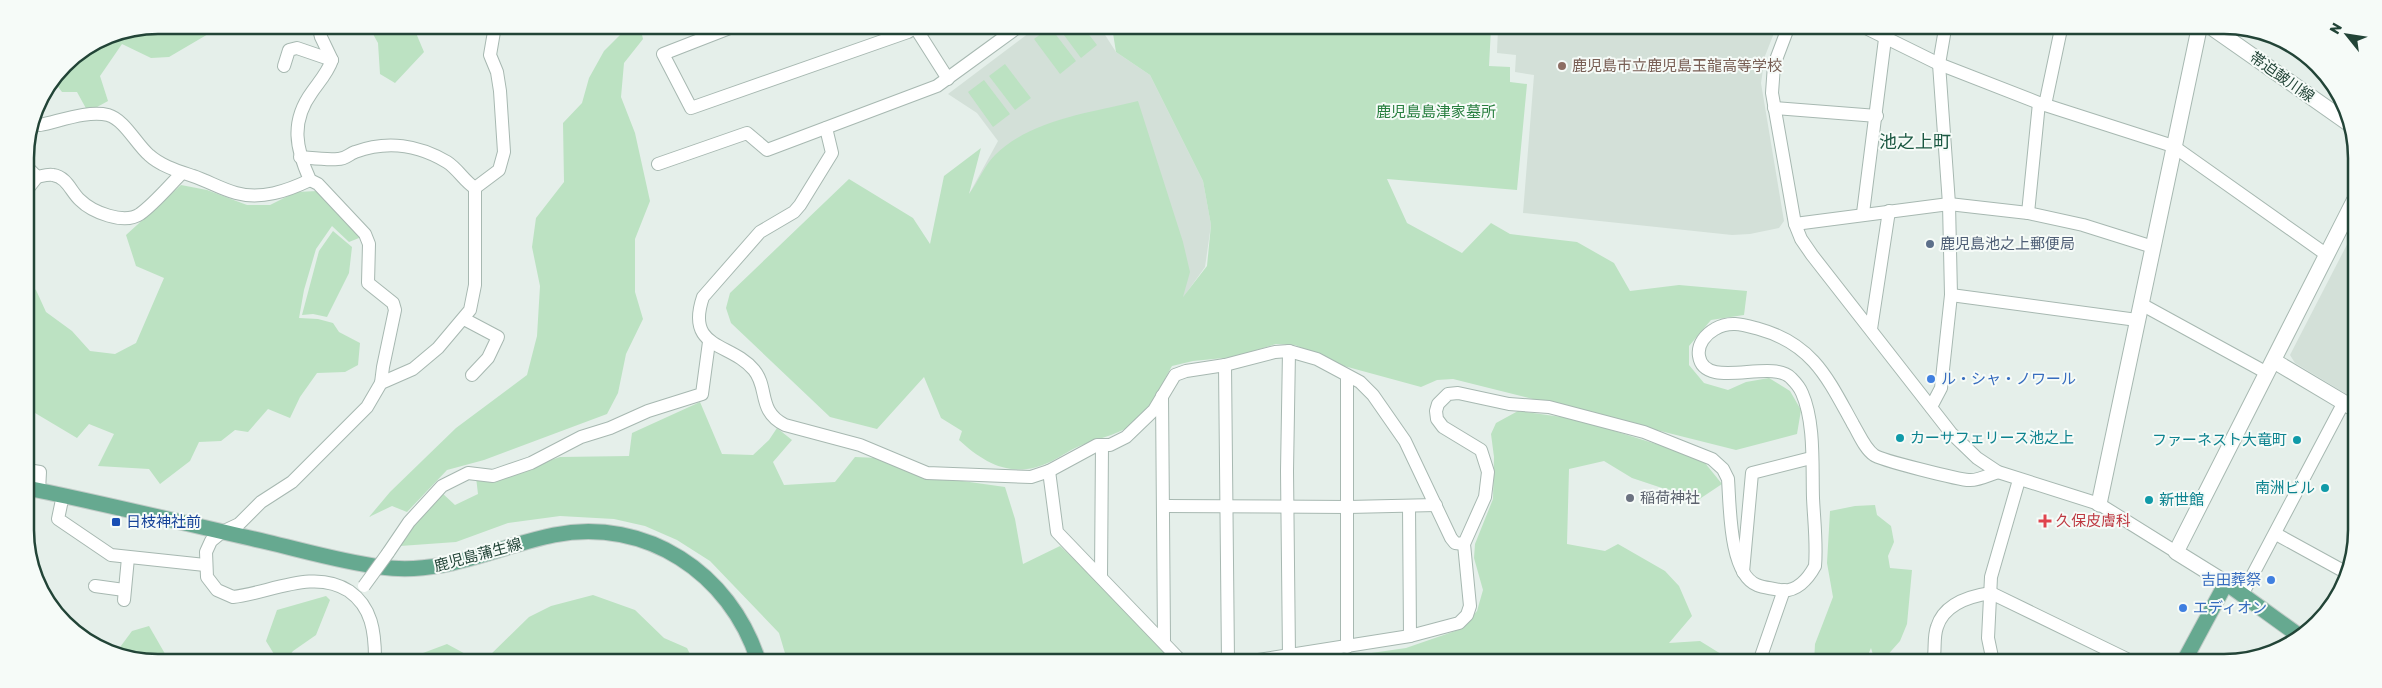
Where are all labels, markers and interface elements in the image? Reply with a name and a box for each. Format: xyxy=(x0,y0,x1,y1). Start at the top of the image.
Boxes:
north arrow xyxy=(2322,10,2372,60)
text: N xyxy=(2326,20,2346,37)
street label: 帯迫皷川線 xyxy=(2246,48,2318,106)
place label: 鹿児島市立鹿児島玉龍高等学校 xyxy=(1572,57,1782,75)
marker: 鹿児島市立鹿児島玉龍高等学校 xyxy=(1556,60,1568,72)
park label: 鹿児島島津家墓所 xyxy=(1376,103,1496,121)
district label: 池之上町 xyxy=(1879,131,1951,153)
place label: 鹿児島池之上郵便局 xyxy=(1940,235,2075,253)
marker: 鹿児島池之上郵便局 xyxy=(1924,238,1936,250)
place label: ル・シャ・ノワール xyxy=(1941,370,2076,388)
marker: ル・シャ・ノワール xyxy=(1925,373,1937,385)
place label: カーサフェリース池之上 xyxy=(1910,429,2074,447)
place label: ファーネスト大竜町 xyxy=(2152,431,2287,449)
marker: カーサフェリース池之上 xyxy=(1894,432,1906,444)
marker: ファーネスト大竜町 xyxy=(2291,434,2303,446)
place label: 南洲ビル xyxy=(2255,479,2315,497)
marker: 南洲ビル xyxy=(2319,482,2331,494)
place label: 稲荷神社 xyxy=(1640,489,1700,507)
place label: 新世館 xyxy=(2159,491,2204,509)
marker: 稲荷神社 xyxy=(1624,492,1636,504)
marker: 新世館 xyxy=(2143,494,2155,506)
place label: 久保皮膚科 xyxy=(2056,512,2131,530)
place label: 日枝神社前 xyxy=(126,513,201,531)
marker: 久保皮膚科 xyxy=(2038,514,2052,528)
marker: 日枝神社前 xyxy=(110,516,122,528)
street label: 鹿児島蒲生線 xyxy=(432,535,524,575)
place label: 吉田葬祭 xyxy=(2201,571,2261,589)
marker: 吉田葬祭 xyxy=(2265,574,2277,586)
place label: エディオン xyxy=(2193,599,2267,617)
marker: エディオン xyxy=(2177,602,2189,614)

